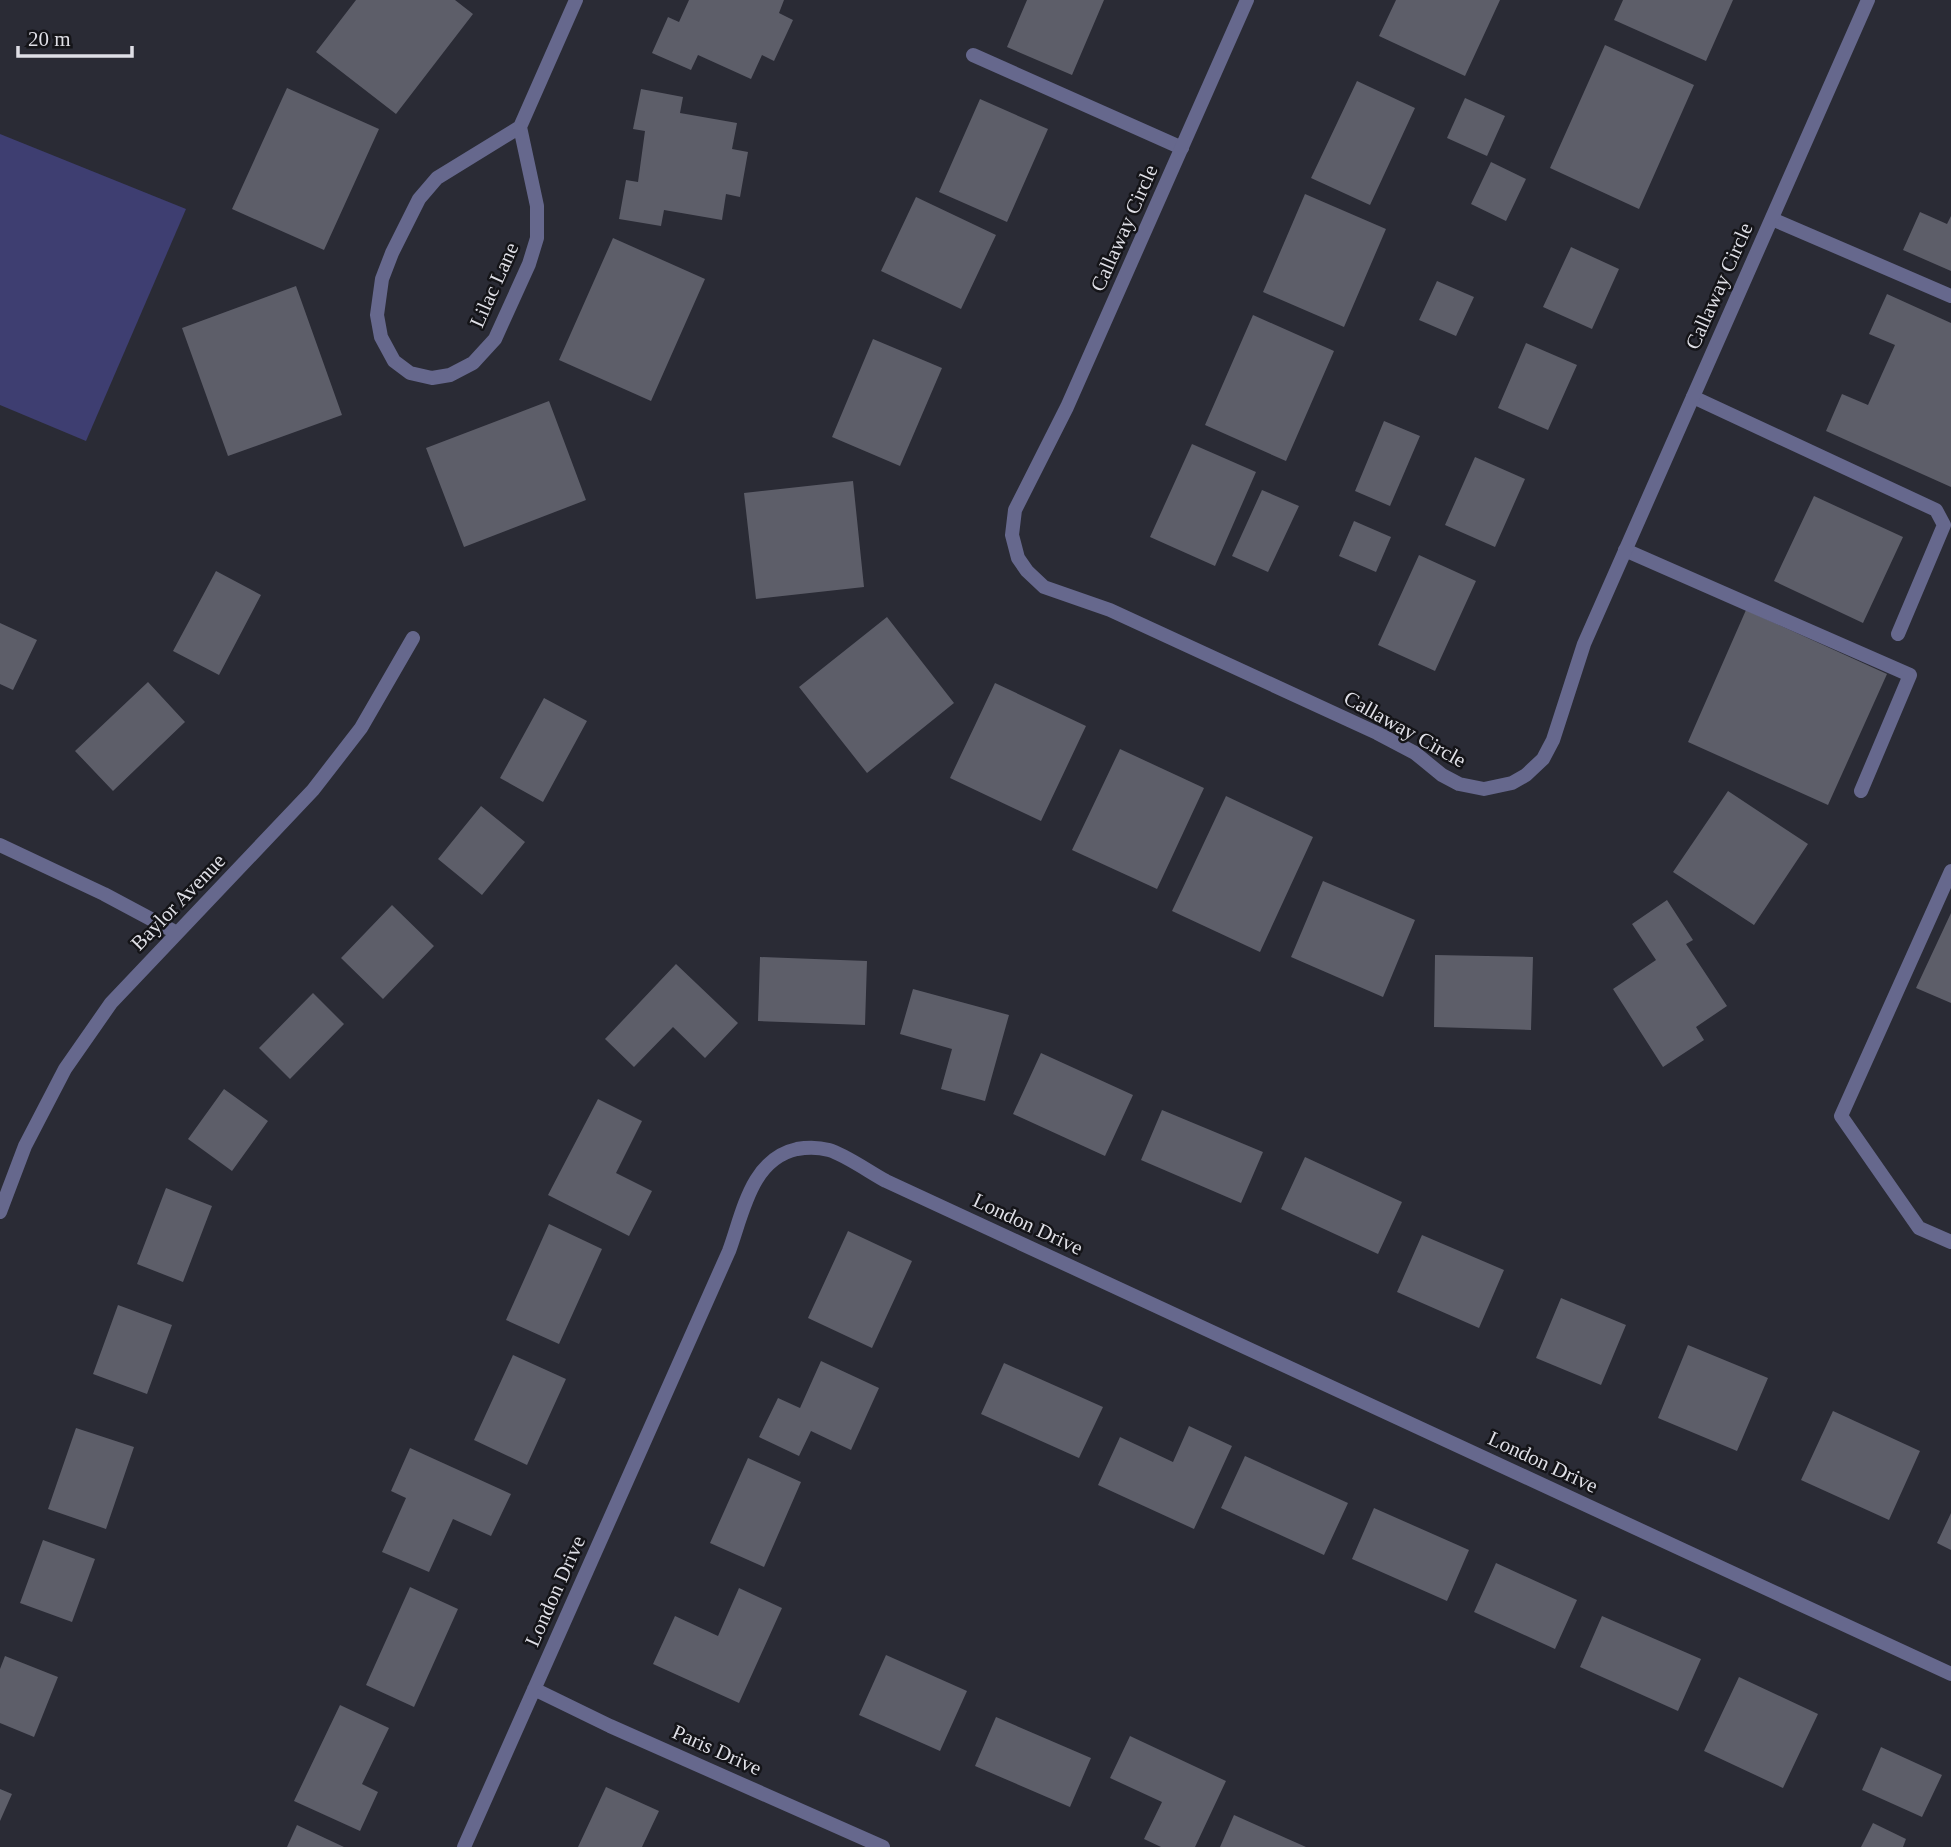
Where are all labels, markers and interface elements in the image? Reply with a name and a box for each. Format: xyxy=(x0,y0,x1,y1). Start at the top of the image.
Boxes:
scale bar xyxy=(18,14,131,58)
text: 20 m xyxy=(28,27,71,51)
street label: Callaway Circle xyxy=(1085,161,1163,295)
street label: Callaway Circle xyxy=(1680,219,1758,353)
street label: Lilac Lane xyxy=(465,239,523,331)
street label: Callaway Circle xyxy=(1340,686,1470,772)
street label: Baylor Avenue xyxy=(126,849,230,955)
street label: London Drive xyxy=(969,1188,1087,1260)
street label: London Drive xyxy=(1484,1426,1602,1498)
street label: London Drive xyxy=(520,1532,590,1650)
street label: Paris Drive xyxy=(669,1720,765,1780)

